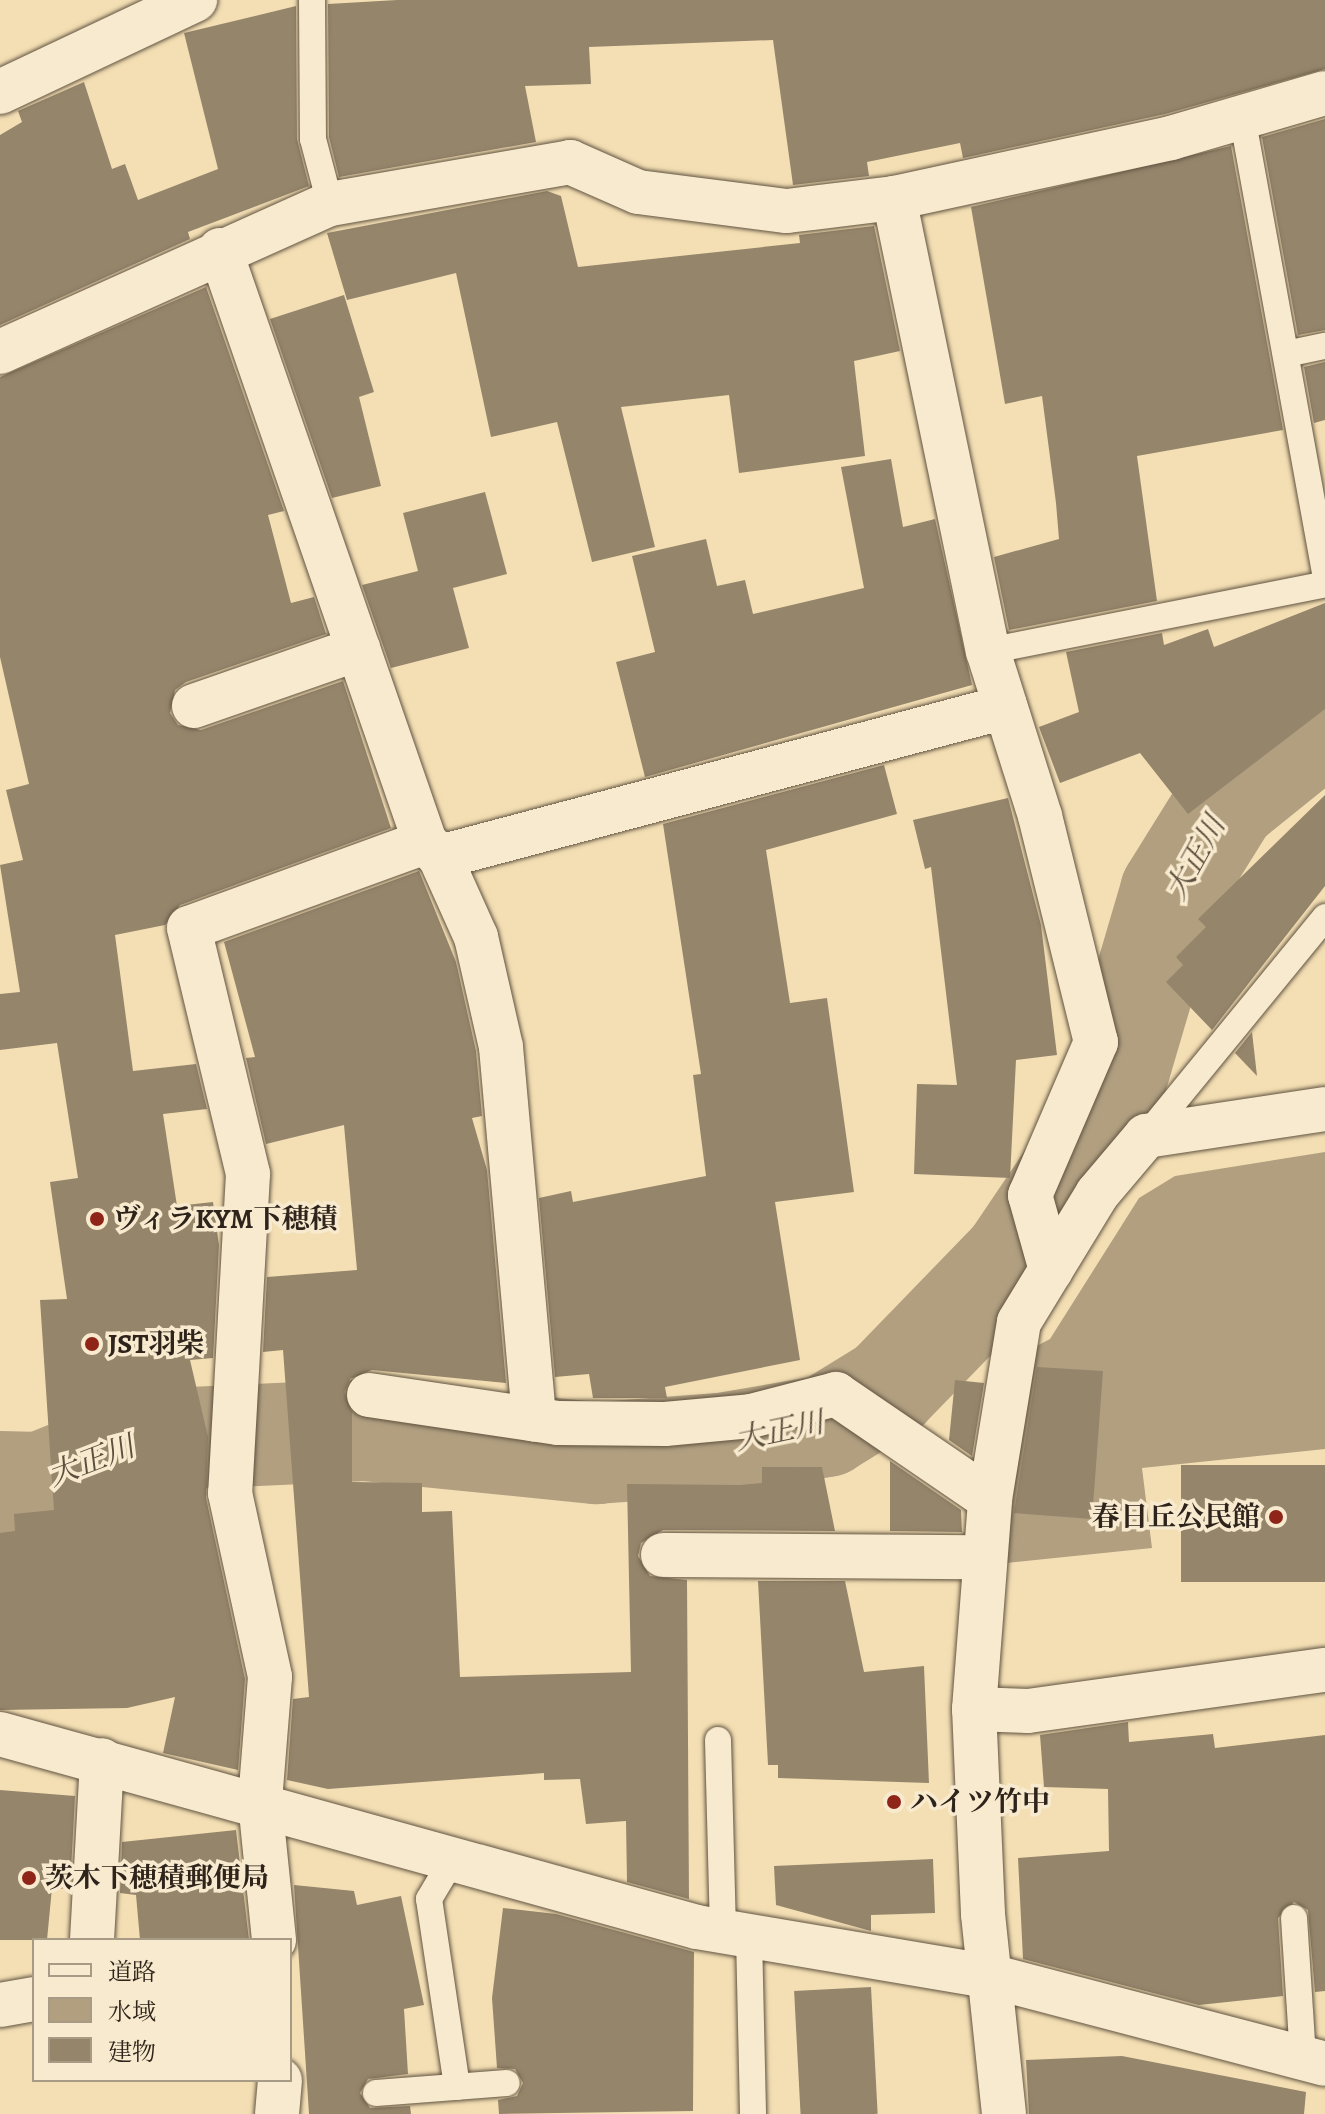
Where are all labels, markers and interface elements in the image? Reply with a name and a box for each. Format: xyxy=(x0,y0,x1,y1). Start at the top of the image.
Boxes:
water label: 大正川 xyxy=(1157,810,1233,906)
place label: ヴィラKYM下穂積 xyxy=(113,1202,339,1236)
marker: ヴィラKYM下穂積 xyxy=(88,1210,106,1228)
place label: JST羽柴 xyxy=(108,1327,204,1361)
marker: JST羽柴 xyxy=(83,1335,101,1353)
water label: 大正川 xyxy=(731,1404,827,1458)
water label: 大正川 xyxy=(43,1428,139,1494)
place label: 春日丘公民館 xyxy=(1092,1500,1260,1534)
marker: 春日丘公民館 xyxy=(1267,1508,1285,1526)
place label: ハイツ竹中 xyxy=(910,1785,1050,1819)
marker: ハイツ竹中 xyxy=(885,1793,903,1811)
place label: 茨木下穂積郵便局 xyxy=(45,1861,269,1895)
marker: 茨木下穂積郵便局 xyxy=(20,1869,38,1887)
legend xyxy=(32,1938,292,2082)
text: 道路 xyxy=(108,1956,156,1988)
text: 水域 xyxy=(108,1996,156,2028)
text: 建物 xyxy=(108,2036,156,2068)

